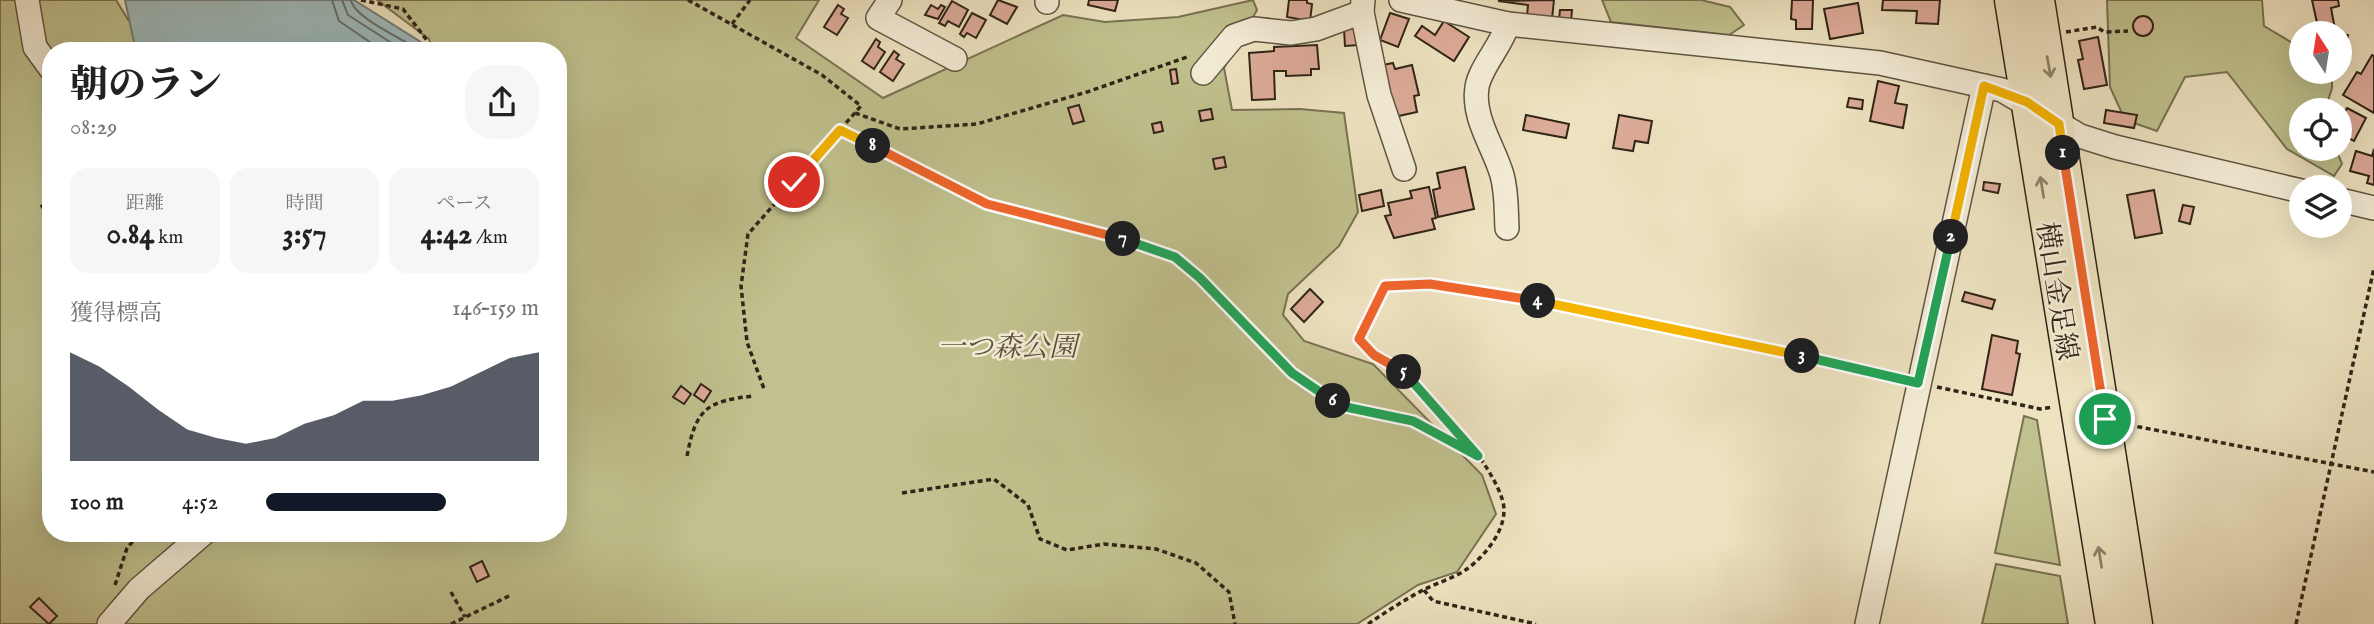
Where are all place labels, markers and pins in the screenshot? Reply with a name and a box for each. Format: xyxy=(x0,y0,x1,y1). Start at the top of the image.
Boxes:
pin: 8 xyxy=(856,128,890,164)
pin: 1 xyxy=(2046,136,2080,170)
pin xyxy=(764,152,824,212)
pin: 2 xyxy=(1934,219,1968,254)
pin: 7 xyxy=(1106,222,1140,256)
pin: 4 xyxy=(1520,284,1556,318)
pin: 3 xyxy=(1784,338,1820,374)
pin: 5 xyxy=(1386,354,1422,390)
pin: 6 xyxy=(1316,384,1350,418)
pin xyxy=(2075,389,2135,449)

